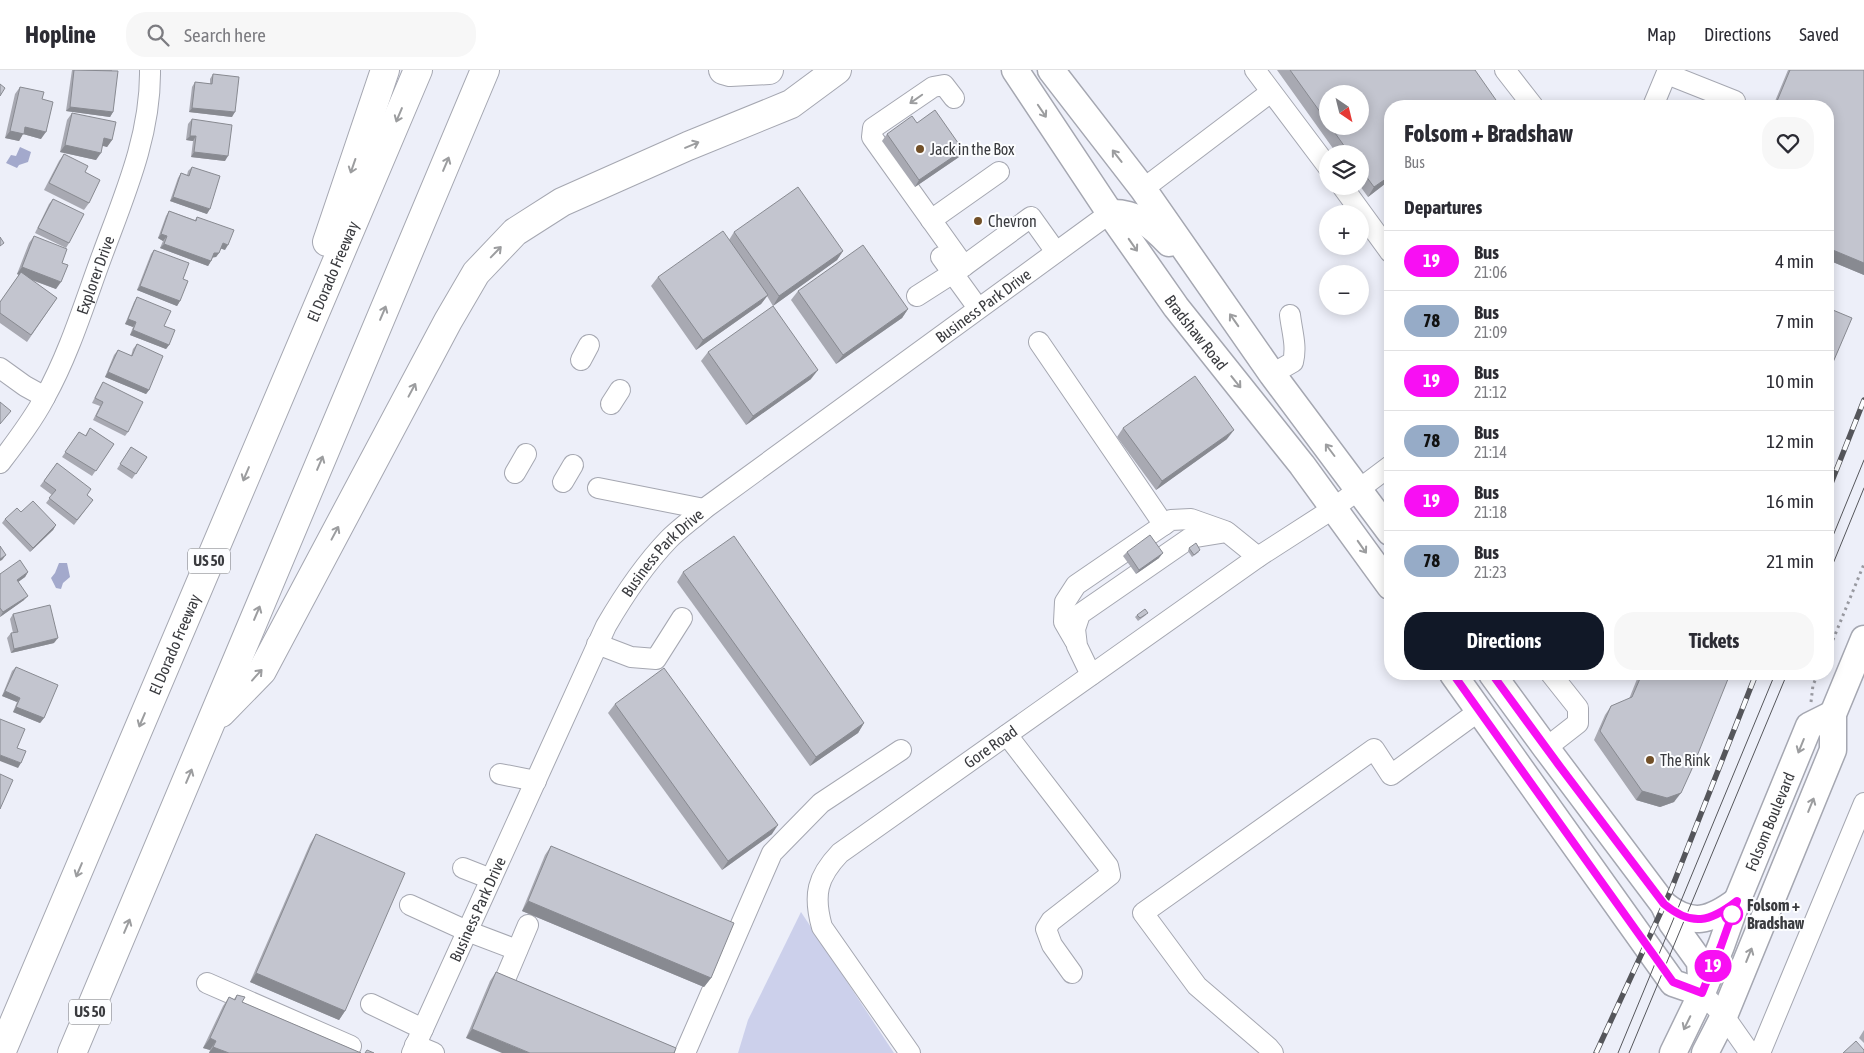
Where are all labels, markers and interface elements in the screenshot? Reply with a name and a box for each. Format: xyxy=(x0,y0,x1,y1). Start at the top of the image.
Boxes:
search box xyxy=(126,12,476,57)
text: Hopline xyxy=(25,21,96,48)
icon: search xyxy=(144,21,172,49)
text: Search here xyxy=(184,24,266,46)
text: Map xyxy=(1647,24,1676,45)
text: Directions xyxy=(1704,24,1771,45)
text: Saved xyxy=(1799,24,1839,45)
north arrow xyxy=(1319,85,1369,135)
map controls xyxy=(1319,85,1369,315)
one-way arrow xyxy=(909,94,923,104)
one-way arrow xyxy=(1037,103,1047,117)
one-way arrow xyxy=(394,107,403,122)
button: heart xyxy=(1762,117,1814,169)
text: Folsom + Bradshaw xyxy=(1404,120,1573,147)
one-way arrow xyxy=(684,139,699,149)
place label: Jack in the Box xyxy=(930,140,1015,158)
marker: Jack in the Box xyxy=(914,143,926,155)
button: layers xyxy=(1319,145,1369,195)
one-way arrow xyxy=(1112,150,1123,163)
text: Bus xyxy=(1404,153,1425,171)
one-way arrow xyxy=(442,157,451,172)
one-way arrow xyxy=(347,158,357,174)
text: Departures xyxy=(1404,196,1482,218)
button: + xyxy=(1319,205,1369,255)
place label: Chevron xyxy=(988,212,1037,230)
marker: Chevron xyxy=(972,215,984,227)
street label: El Dorado Freeway xyxy=(303,218,363,324)
street label: Explorer Drive xyxy=(73,233,118,317)
one-way arrow xyxy=(1128,238,1138,252)
text: Bus xyxy=(1474,241,1499,263)
one-way arrow xyxy=(490,246,502,258)
text: 19 xyxy=(1423,250,1440,271)
text: 4 min xyxy=(1775,250,1814,272)
text: 21:06 xyxy=(1474,263,1507,281)
street label: Business Park Drive xyxy=(932,265,1034,346)
button: − xyxy=(1319,265,1369,315)
street label: Bradshaw Road xyxy=(1161,291,1231,373)
text: Bus xyxy=(1474,301,1499,323)
one-way arrow xyxy=(379,306,388,322)
text: 78 xyxy=(1423,310,1440,331)
text: 7 min xyxy=(1775,310,1814,332)
one-way arrow xyxy=(1229,313,1239,327)
text: 21:09 xyxy=(1474,323,1507,341)
text: Bus xyxy=(1474,361,1499,383)
text: 19 xyxy=(1423,370,1440,391)
text: 10 min xyxy=(1766,370,1814,392)
one-way arrow xyxy=(1230,375,1241,388)
one-way arrow xyxy=(407,382,417,397)
text: 21:12 xyxy=(1474,383,1507,401)
text: Bus xyxy=(1474,421,1499,443)
text: 78 xyxy=(1423,430,1440,451)
text: 12 min xyxy=(1766,430,1814,452)
one-way arrow xyxy=(1325,443,1335,457)
text: 21:14 xyxy=(1474,443,1507,461)
one-way arrow xyxy=(316,456,325,471)
one-way arrow xyxy=(241,466,250,481)
text: Bus xyxy=(1474,481,1499,503)
text: 19 xyxy=(1423,490,1440,511)
text: 16 min xyxy=(1766,490,1814,512)
text: 21:18 xyxy=(1474,503,1507,521)
street label: Business Park Drive xyxy=(618,505,707,600)
one-way arrow xyxy=(331,526,340,541)
one-way arrow xyxy=(1357,540,1367,554)
text: Bus xyxy=(1474,541,1499,563)
road number: US 50 xyxy=(188,548,230,574)
text: 78 xyxy=(1423,550,1440,571)
text: 21 min xyxy=(1766,550,1814,572)
text: 21:23 xyxy=(1474,563,1507,581)
street label: El Dorado Freeway xyxy=(145,591,205,697)
one-way arrow xyxy=(253,606,262,621)
button: Directions xyxy=(1404,612,1604,670)
button: Tickets xyxy=(1614,612,1814,670)
one-way arrow xyxy=(251,669,263,682)
one-way arrow xyxy=(136,712,146,727)
street label: Gore Road xyxy=(960,722,1020,771)
one-way arrow xyxy=(1795,738,1805,753)
place label: The Rink xyxy=(1660,751,1710,769)
marker: The Rink xyxy=(1644,754,1656,766)
one-way arrow xyxy=(184,769,194,784)
street label: Folsom Boulevard xyxy=(1741,770,1798,874)
one-way arrow xyxy=(1807,798,1816,813)
street label: Business Park Drive xyxy=(446,854,509,964)
one-way arrow xyxy=(73,862,83,877)
place label: Folsom + Bradshaw xyxy=(1747,896,1805,932)
marker: Folsom + Bradshaw xyxy=(1721,903,1743,925)
one-way arrow xyxy=(122,919,132,934)
one-way arrow xyxy=(1745,948,1754,963)
line badge: 19 xyxy=(1690,950,1736,982)
text: 19 xyxy=(1705,955,1721,976)
road number: US 50 xyxy=(69,1000,111,1024)
one-way arrow xyxy=(1682,1015,1691,1030)

